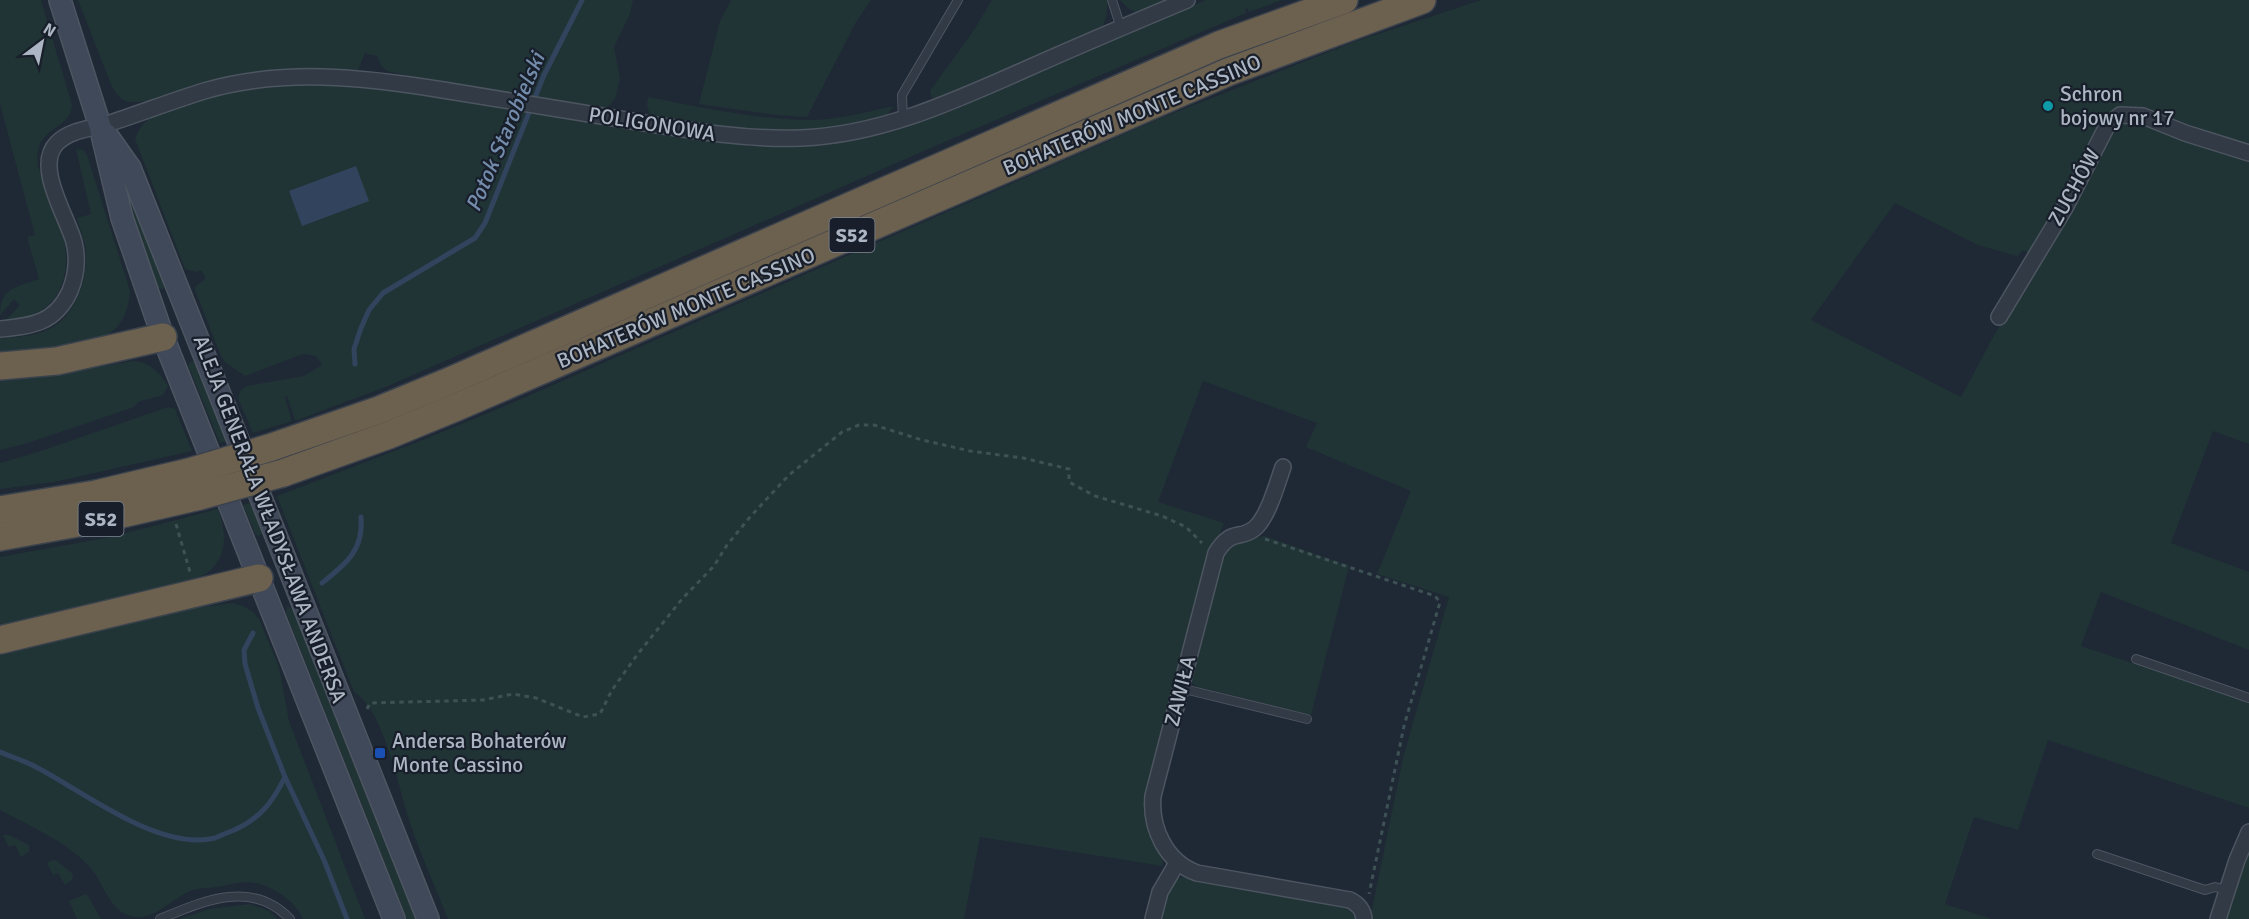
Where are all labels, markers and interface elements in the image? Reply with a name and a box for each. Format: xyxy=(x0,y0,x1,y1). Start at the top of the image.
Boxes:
north arrow xyxy=(12,12,72,72)
text: N xyxy=(39,19,59,42)
water label: Potok Starobielski xyxy=(459,47,551,215)
street label: BOHATERÓW MONTE CASSINO xyxy=(999,49,1265,181)
place label: Schron bojowy nr 17 xyxy=(2060,81,2175,131)
marker: Schron bojowy nr 17 xyxy=(2041,99,2055,113)
street label: POLIGONOWA xyxy=(587,101,717,147)
street label: ZUCHÓW xyxy=(2042,144,2106,230)
road number: S52 xyxy=(830,218,874,252)
street label: BOHATERÓW MONTE CASSINO xyxy=(553,242,819,374)
street label: ALEJA GENERAŁA WŁADYSŁAWA ANDERSA xyxy=(188,331,352,707)
road number: S52 xyxy=(78,502,124,536)
street label: ZAWIŁA xyxy=(1159,653,1201,729)
place label: Andersa Bohaterów Monte Cassino xyxy=(392,728,567,778)
marker: Andersa Bohaterów Monte Cassino xyxy=(373,746,387,760)

